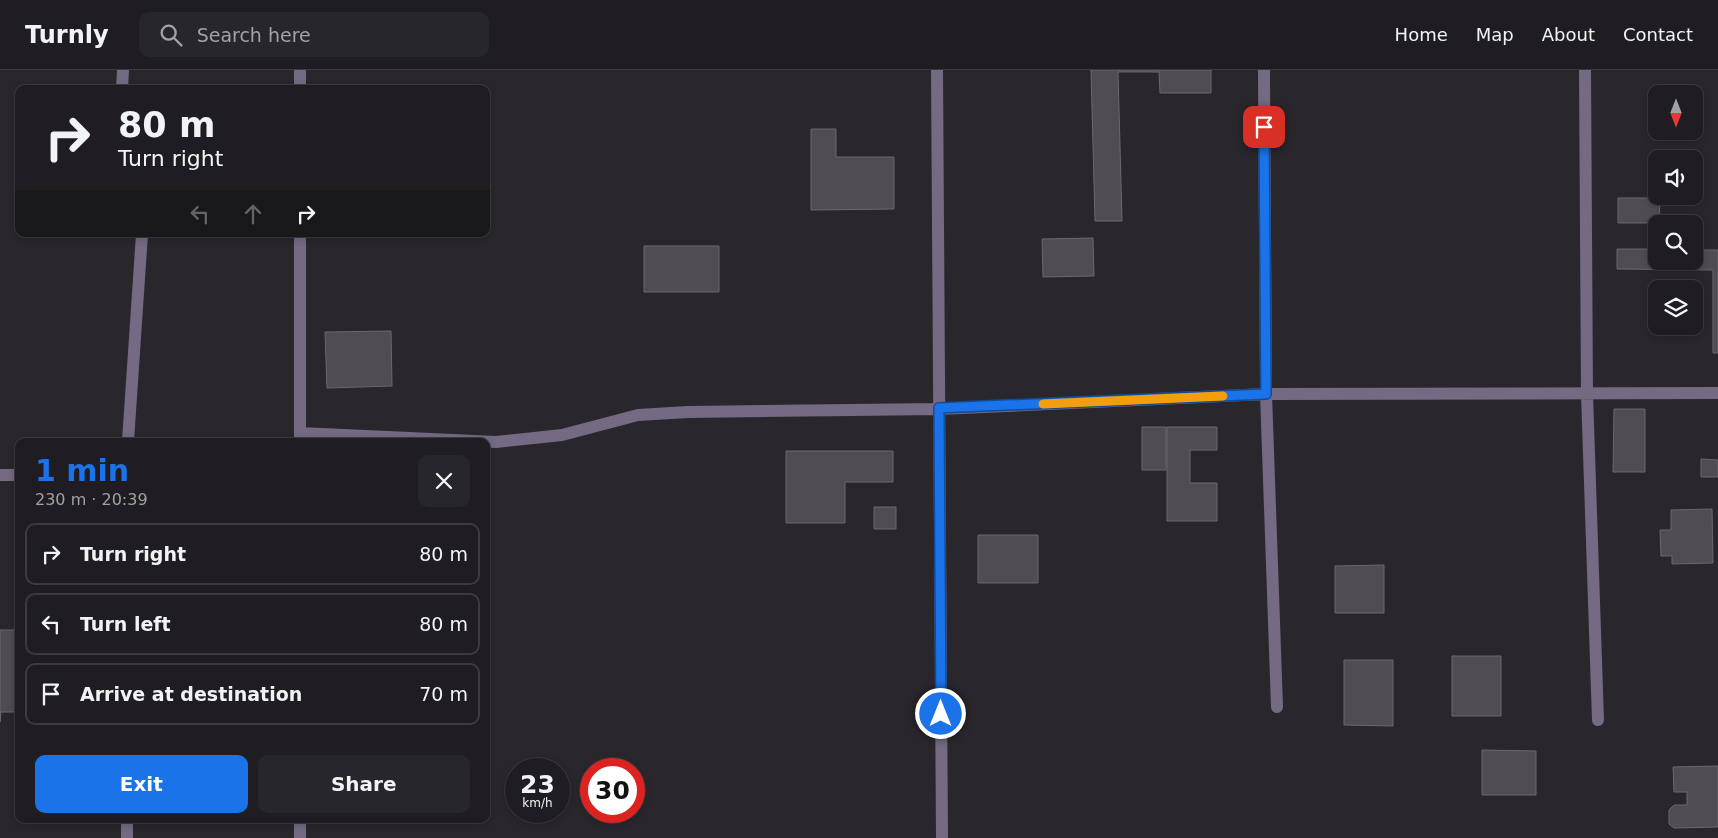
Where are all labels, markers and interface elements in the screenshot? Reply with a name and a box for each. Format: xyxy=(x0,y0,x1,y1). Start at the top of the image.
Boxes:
search box xyxy=(139,12,489,57)
text: Turnly xyxy=(25,21,109,49)
icon: search xyxy=(157,21,185,49)
text: Search here xyxy=(197,24,311,46)
text: Home xyxy=(1395,24,1448,45)
text: Map xyxy=(1476,24,1514,45)
text: About xyxy=(1542,24,1595,45)
text: Contact xyxy=(1623,24,1693,45)
north arrow xyxy=(1648,85,1702,140)
map controls xyxy=(1648,85,1703,335)
icon: right xyxy=(35,105,100,170)
text: 80 m xyxy=(118,105,215,145)
pin xyxy=(1243,106,1285,148)
icon: arrive xyxy=(1250,113,1278,141)
text: Turn right xyxy=(118,146,223,171)
button: sound xyxy=(1648,150,1703,205)
icon: left xyxy=(186,200,214,228)
icon: ahead xyxy=(239,200,267,228)
icon: right xyxy=(292,200,320,228)
button: search xyxy=(1648,215,1703,270)
button: layers xyxy=(1648,280,1703,335)
text: 1 min xyxy=(35,453,129,488)
button: close xyxy=(418,455,470,507)
text: 230 m · 20:39 xyxy=(35,490,148,509)
icon: right xyxy=(37,540,65,568)
text: Turn right xyxy=(80,543,186,565)
text: 80 m xyxy=(419,543,468,565)
icon: left xyxy=(37,610,65,638)
text: Turn left xyxy=(80,613,171,635)
text: 80 m xyxy=(419,613,468,635)
icon: arrive xyxy=(37,680,65,708)
text: Arrive at destination xyxy=(80,683,302,705)
text: 70 m xyxy=(419,683,468,705)
position arrow xyxy=(914,687,966,739)
button: Exit xyxy=(35,755,248,813)
button: Share xyxy=(258,755,470,813)
speed limit sign: 30 xyxy=(580,758,645,823)
text: 23 xyxy=(520,770,555,799)
text: km/h xyxy=(522,796,553,810)

